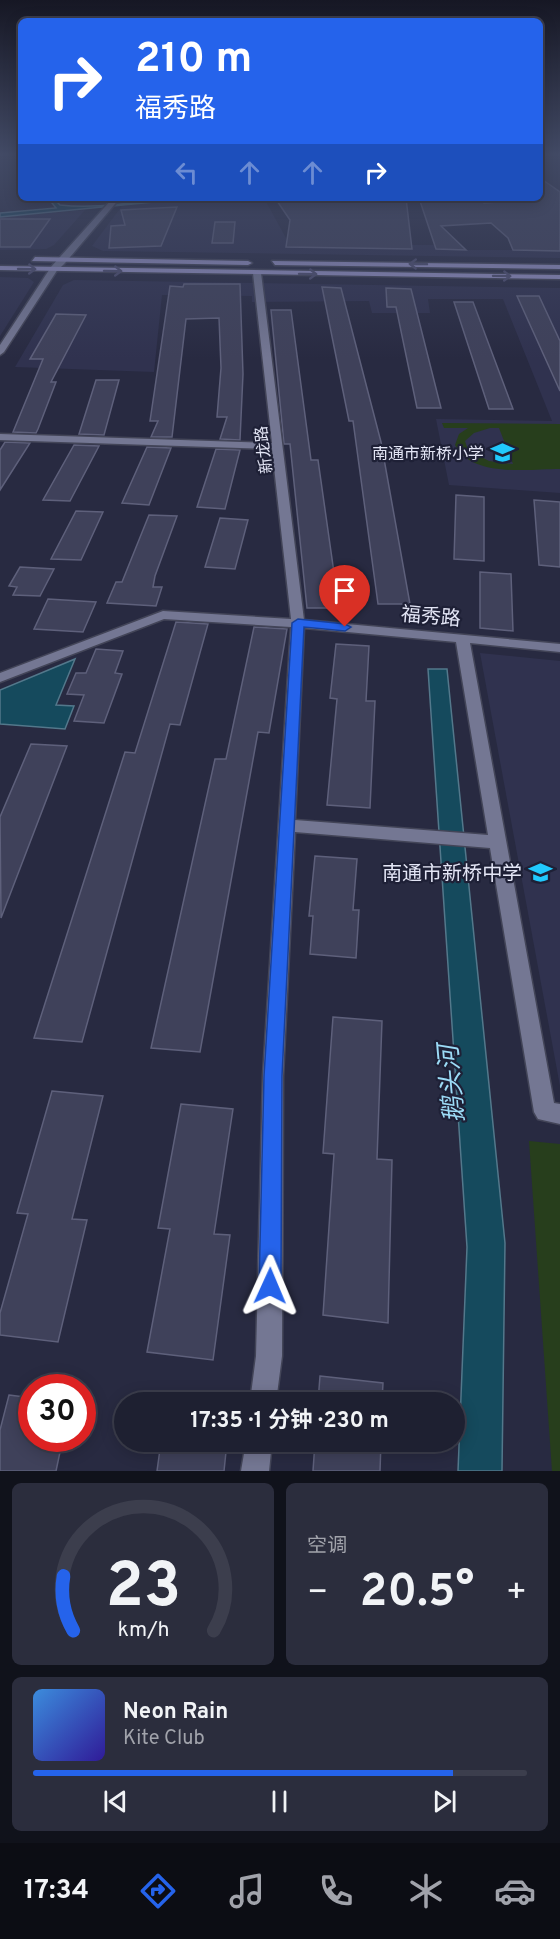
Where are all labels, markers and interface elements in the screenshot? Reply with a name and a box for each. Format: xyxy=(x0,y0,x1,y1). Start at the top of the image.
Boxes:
text: 210 m xyxy=(135,34,252,87)
icon: right xyxy=(36,42,114,120)
text: 福秀路 xyxy=(135,93,216,127)
icon: left xyxy=(170,156,203,189)
icon: ahead xyxy=(233,156,266,189)
icon: ahead xyxy=(296,156,329,189)
icon: right xyxy=(359,156,392,189)
one-way arrow xyxy=(408,259,428,270)
one-way arrow xyxy=(17,263,37,275)
one-way arrow xyxy=(102,265,122,276)
one-way arrow xyxy=(297,268,317,280)
one-way arrow xyxy=(492,270,512,282)
street label: 新龙路 xyxy=(252,425,278,475)
school or university icon: 南通市新桥小学 xyxy=(489,440,515,466)
place label: 南通市新桥小学 xyxy=(372,445,484,465)
pin xyxy=(319,565,370,627)
icon: arrive xyxy=(328,574,361,607)
street label: 福秀路 xyxy=(400,602,462,634)
school or university icon: 南通市新桥中学 xyxy=(527,860,553,886)
place label: 南通市新桥中学 xyxy=(382,862,522,888)
water label: 鹅头河 xyxy=(433,1039,473,1124)
position arrow xyxy=(238,1254,302,1318)
speed limit sign: 30 xyxy=(18,1374,96,1452)
text: 17:35 · 1 分钟 · 230 m xyxy=(190,1408,389,1435)
text: 空调 xyxy=(307,1534,347,1560)
text: 23 xyxy=(105,1550,181,1629)
text: 20.5° xyxy=(360,1565,474,1622)
text: − xyxy=(307,1573,328,1615)
text: + xyxy=(506,1573,527,1615)
text: km/h xyxy=(117,1617,169,1644)
text: Neon Rain xyxy=(123,1699,228,1726)
text: Kite Club xyxy=(123,1726,205,1752)
icon: previous xyxy=(99,1785,132,1818)
icon: pause xyxy=(263,1785,296,1818)
icon: next xyxy=(428,1785,461,1818)
icon: directions xyxy=(137,1870,179,1912)
icon: music xyxy=(226,1870,268,1912)
icon: phone xyxy=(315,1870,357,1912)
icon: climate xyxy=(405,1870,447,1912)
icon: car xyxy=(494,1870,536,1912)
text: 17:34 xyxy=(24,1874,89,1908)

